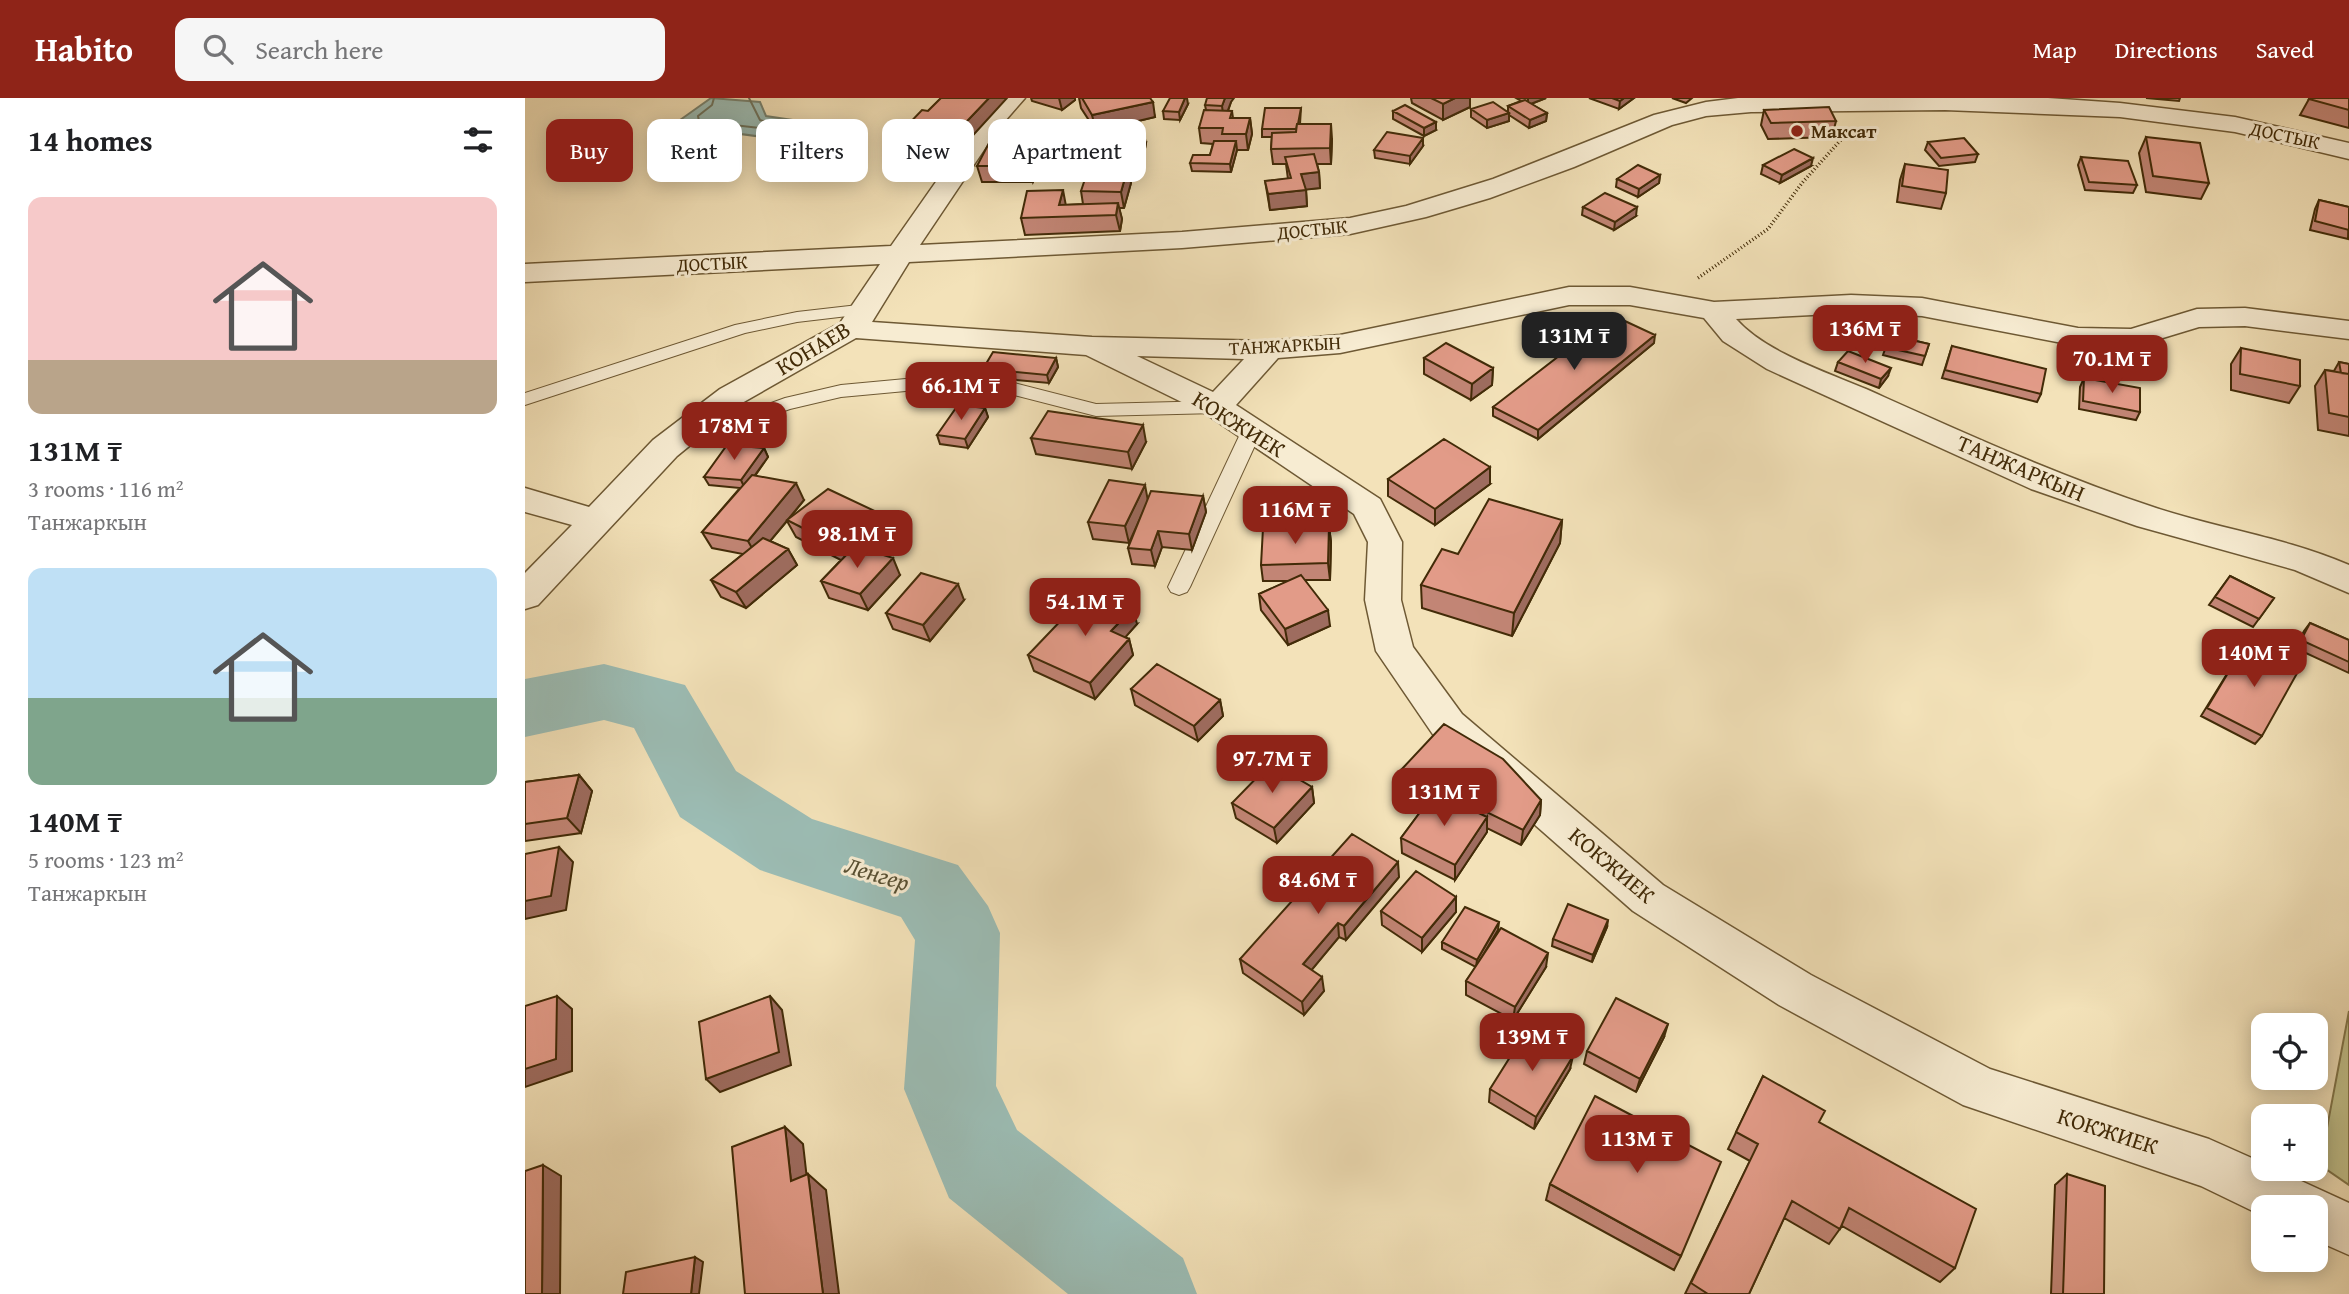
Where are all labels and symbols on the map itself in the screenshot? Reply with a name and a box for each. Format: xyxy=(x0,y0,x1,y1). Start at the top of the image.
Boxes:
street label: ДОСТЫК xyxy=(2246,114,2323,156)
place label: Максат xyxy=(1811,117,1877,145)
marker: Максат xyxy=(1789,123,1805,139)
street label: ДОСТЫК xyxy=(1274,211,1349,247)
street label: ДОСТЫК xyxy=(675,247,749,279)
pin: 136M ₸ xyxy=(1808,306,1922,365)
street label: КОНАЕВ xyxy=(769,312,856,383)
pin: 131M ₸ xyxy=(1517,313,1631,372)
street label: ТАНЖАРКЫН xyxy=(1228,328,1342,362)
pin: 70.1M ₸ xyxy=(2047,336,2177,395)
pin: 66.1M ₸ xyxy=(896,362,1026,422)
street label: КОКЖИЕК xyxy=(1186,382,1292,465)
pin: 178M ₸ xyxy=(677,402,791,462)
street label: ТАНЖАРКЫН xyxy=(1952,426,2090,509)
pin: 116M ₸ xyxy=(1238,486,1352,546)
pin: 98.1M ₸ xyxy=(792,510,922,570)
pin: 54.1M ₸ xyxy=(1020,578,1150,638)
pin: 140M ₸ xyxy=(2197,630,2311,689)
pin: 97.7M ₸ xyxy=(1207,736,1337,795)
pin: 131M ₸ xyxy=(1387,768,1501,828)
street label: КОКЖИЕК xyxy=(1562,819,1663,911)
water label: Ленгер xyxy=(841,847,914,900)
pin: 84.6M ₸ xyxy=(1253,856,1383,916)
pin: 139M ₸ xyxy=(1475,1014,1589,1073)
street label: КОКЖИЕК xyxy=(2054,1099,2163,1162)
pin: 113M ₸ xyxy=(1580,1116,1694,1175)

